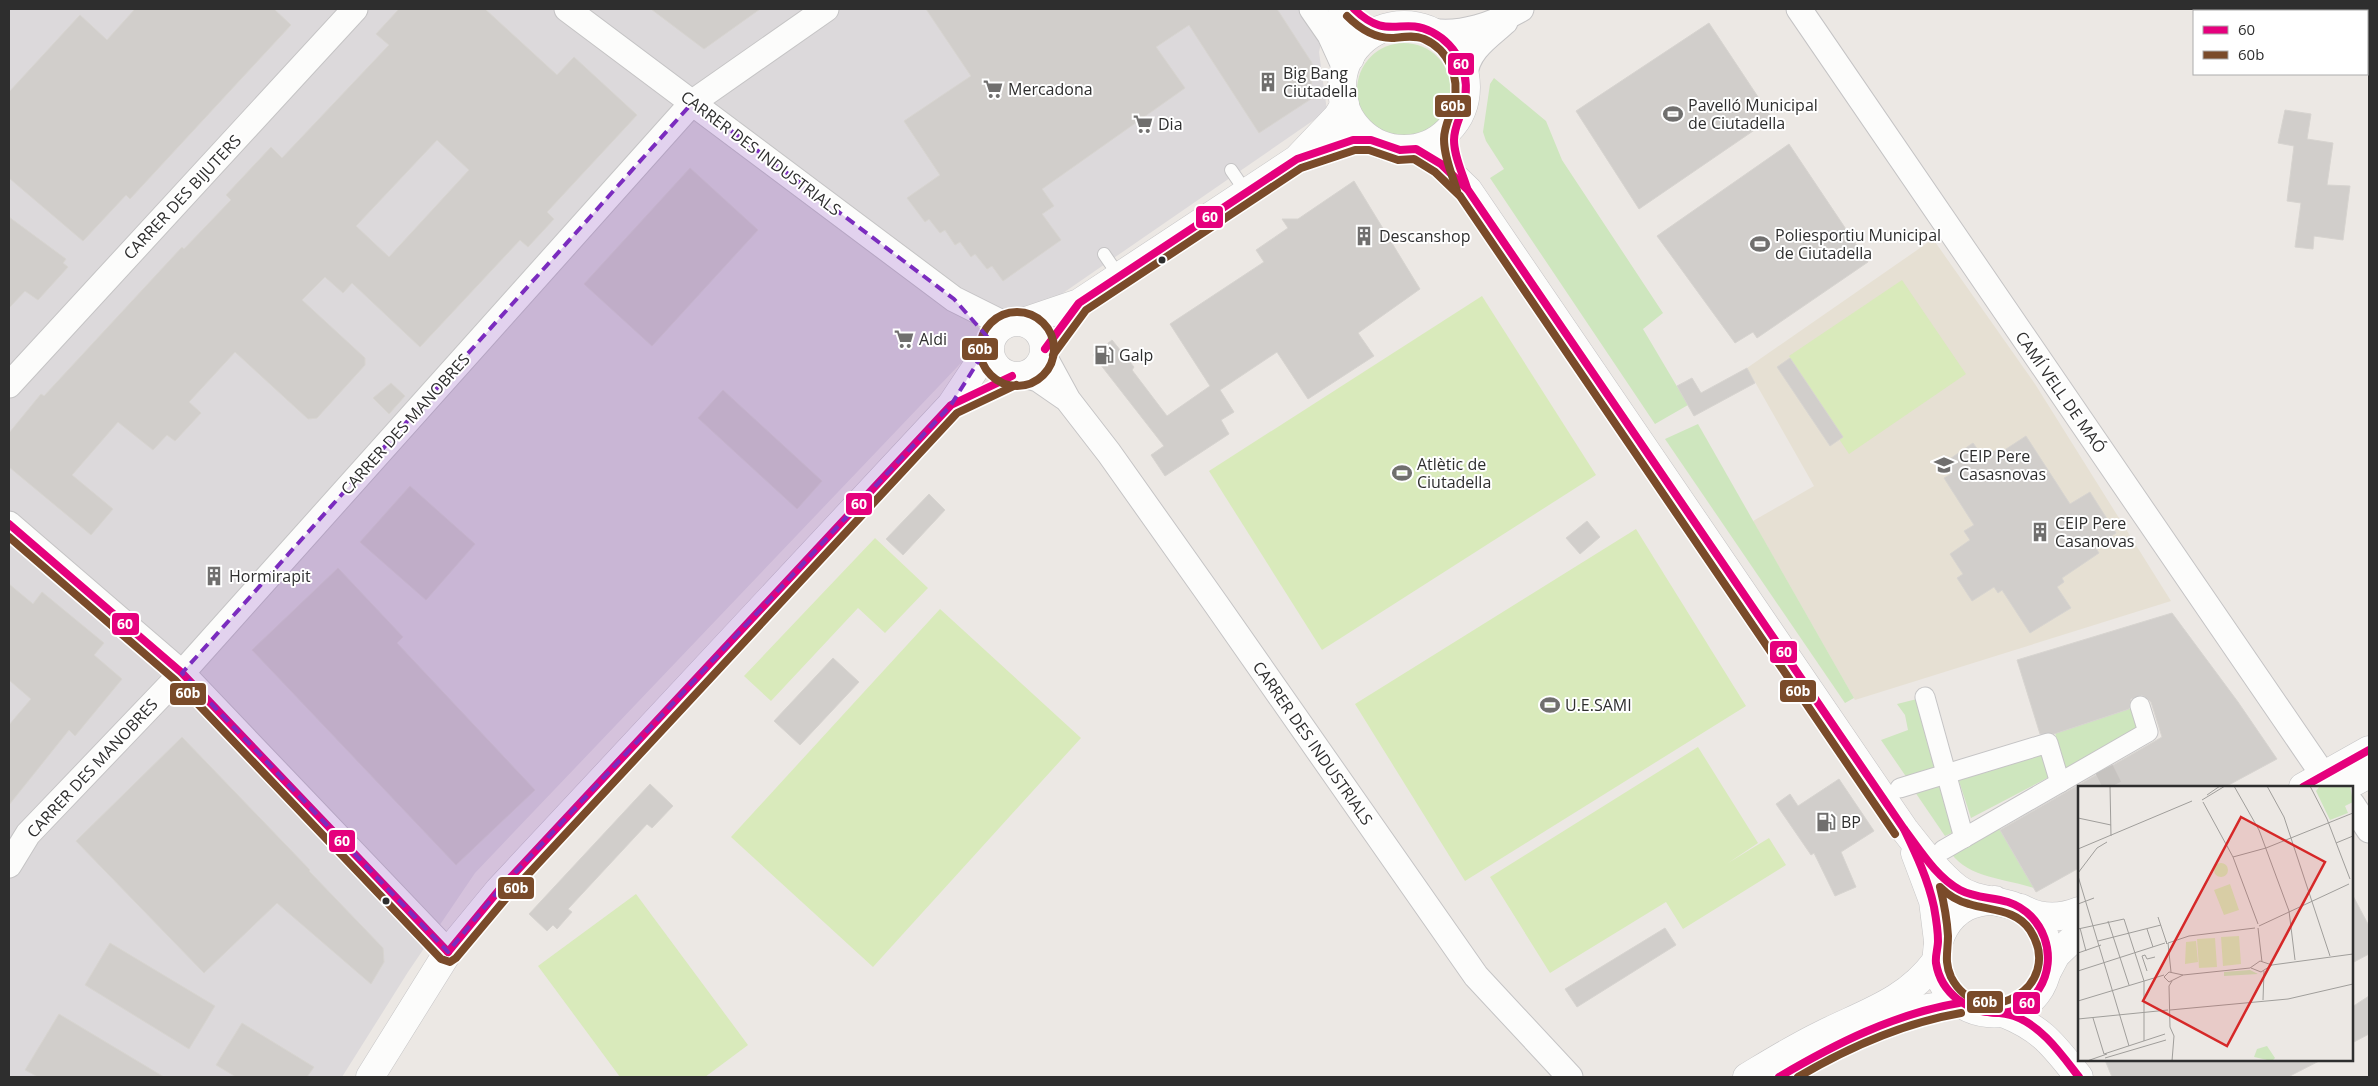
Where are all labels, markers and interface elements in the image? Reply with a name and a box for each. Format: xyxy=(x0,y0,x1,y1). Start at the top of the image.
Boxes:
legend xyxy=(2193,10,2368,75)
text: 60 xyxy=(2238,19,2255,39)
text: 60b xyxy=(2238,44,2264,64)
line badge: 60 xyxy=(1447,52,1475,76)
text: 60 xyxy=(1453,54,1469,73)
place label: Big Bang Ciutadella xyxy=(1283,62,1357,102)
building icon: Big Bang Ciutadella xyxy=(1257,71,1279,93)
supermarket icon: Mercadona xyxy=(982,78,1004,100)
place label: Mercadona xyxy=(1008,78,1093,100)
street label: CARRER DES INDUSTRIALS xyxy=(676,85,846,221)
line badge: 60b xyxy=(1434,94,1472,118)
place label: Pavelló Municipal de Ciutadella xyxy=(1688,94,1818,134)
text: 60b xyxy=(1441,96,1466,115)
sports icon: Pavelló Municipal de Ciutadella xyxy=(1662,103,1684,125)
supermarket icon: Dia xyxy=(1132,113,1154,135)
place label: Dia xyxy=(1158,113,1183,135)
street label: CARRER DES BIJUTERS xyxy=(118,130,246,264)
line badge: 60 xyxy=(1195,205,1224,229)
text: 60 xyxy=(1202,207,1218,226)
place label: Poliesportiu Municipal de Ciutadella xyxy=(1775,224,1941,264)
building icon: Descanshop xyxy=(1353,225,1375,247)
place label: Descanshop xyxy=(1379,225,1470,247)
sports icon: Poliesportiu Municipal de Ciutadella xyxy=(1749,233,1771,255)
unlabelled marker xyxy=(1157,255,1167,265)
street label: CAMÍ VELL DE MAÓ xyxy=(2011,327,2111,457)
supermarket icon: Aldi xyxy=(893,328,915,350)
place label: Aldi xyxy=(919,328,947,350)
line badge: 60b xyxy=(961,337,999,361)
text: 60b xyxy=(968,339,993,358)
fuel station icon: Galp xyxy=(1093,344,1115,366)
place label: Galp xyxy=(1119,344,1153,366)
street label: CARRER DES MANOBRES xyxy=(336,348,475,499)
place label: CEIP Pere Casasnovas xyxy=(1959,445,2046,485)
place label: Atlètic de Ciutadella xyxy=(1417,453,1491,493)
school or university icon: CEIP Pere Casasnovas xyxy=(1933,454,1955,476)
sports icon: Atlètic de Ciutadella xyxy=(1391,462,1413,484)
line badge: 60 xyxy=(845,492,873,516)
text: 60 xyxy=(851,494,867,513)
place label: CEIP Pere Casanovas xyxy=(2055,512,2134,552)
building icon: CEIP Pere Casanovas xyxy=(2029,521,2051,543)
building icon: Hormirapit xyxy=(203,565,225,587)
place label: Hormirapit xyxy=(229,565,311,587)
line badge: 60 xyxy=(111,612,140,636)
text: 60 xyxy=(117,614,133,633)
line badge: 60 xyxy=(1769,640,1798,664)
text: 60 xyxy=(1776,642,1792,661)
street label: CARRER DES INDUSTRIALS xyxy=(1248,657,1378,829)
line badge: 60b xyxy=(1779,679,1817,703)
text: 60b xyxy=(1786,681,1811,700)
line badge: 60b xyxy=(169,682,207,706)
text: 60b xyxy=(176,683,201,702)
street label: CARRER DES MANOBRES xyxy=(21,693,163,842)
sports icon: U.E.SAMI xyxy=(1539,694,1561,716)
place label: U.E.SAMI xyxy=(1565,694,1632,716)
inset map xyxy=(2078,786,2353,1061)
fuel station icon: BP xyxy=(1815,811,1837,833)
place label: BP xyxy=(1841,811,1861,833)
line badge: 60 xyxy=(328,829,356,853)
text: 60 xyxy=(334,831,350,850)
line badge: 60b xyxy=(497,876,535,900)
text: 60b xyxy=(504,878,529,897)
unlabelled marker xyxy=(381,896,391,906)
line badge: 60b xyxy=(1966,990,2004,1014)
line badge: 60 xyxy=(2012,991,2041,1015)
text: 60b xyxy=(1973,992,1998,1011)
text: 60 xyxy=(2019,993,2035,1012)

